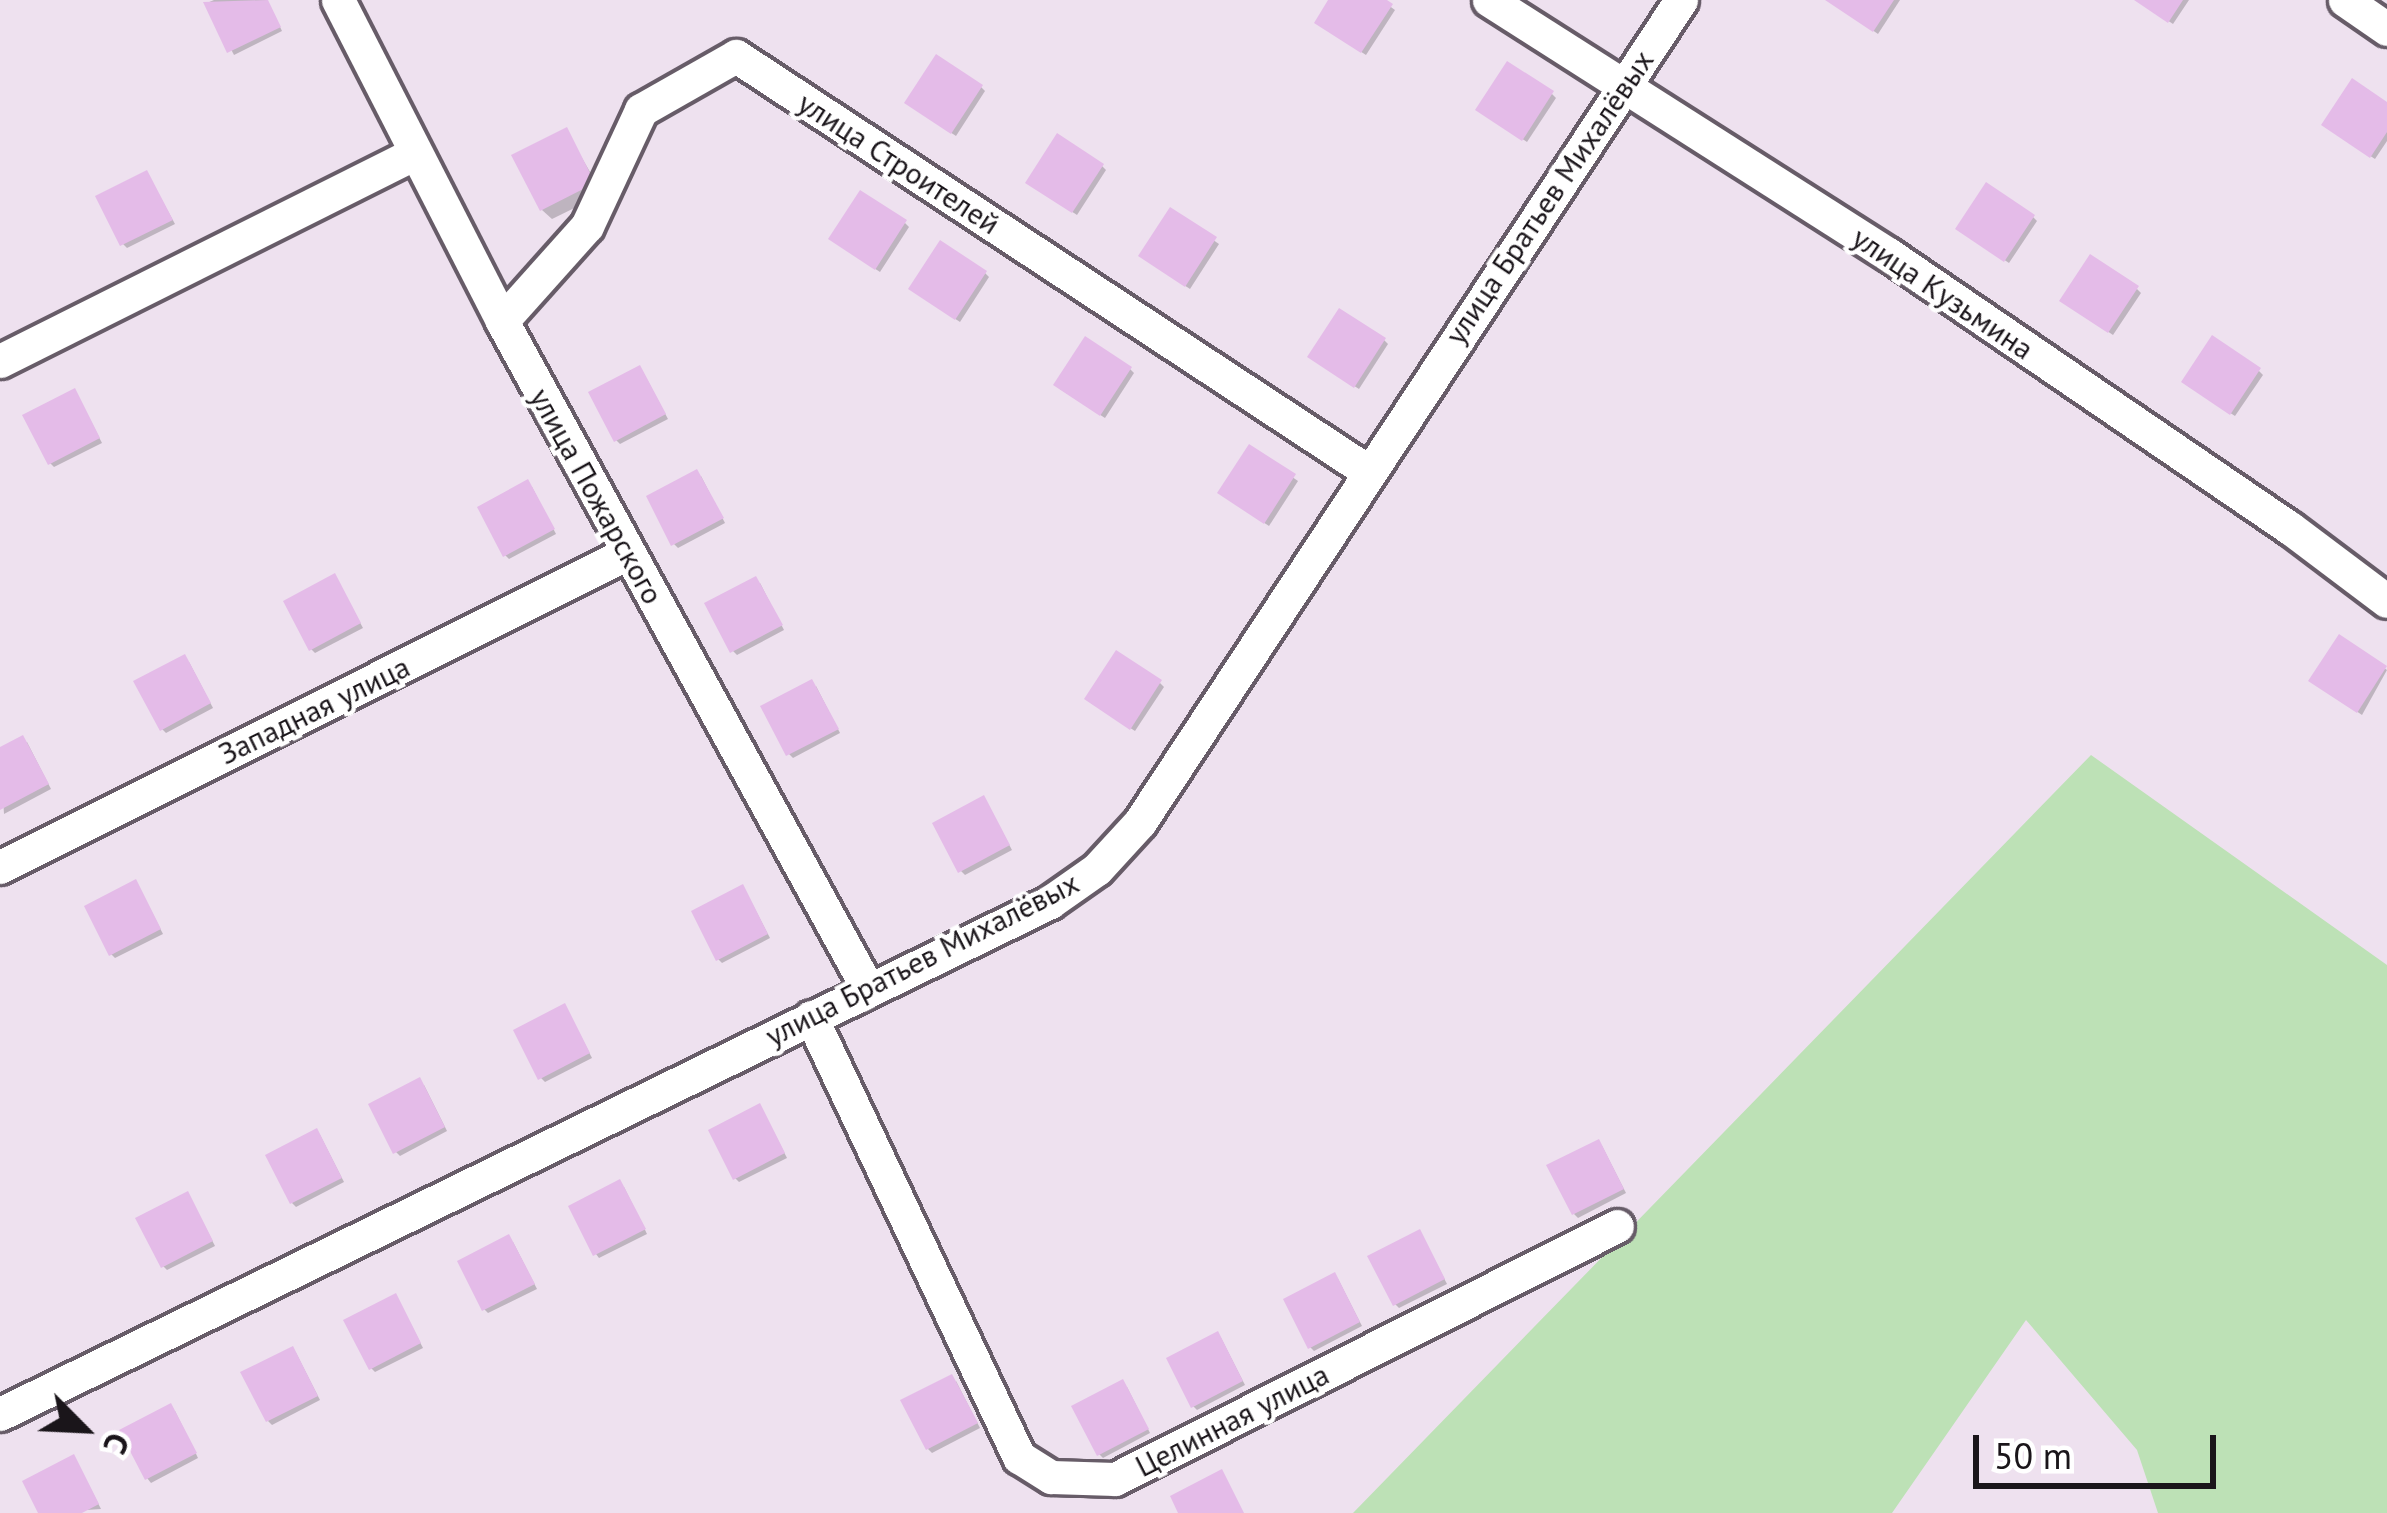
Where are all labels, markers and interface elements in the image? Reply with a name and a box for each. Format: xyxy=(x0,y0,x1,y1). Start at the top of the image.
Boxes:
street label: улица Братьев Михалёвых xyxy=(1437,43,1661,351)
street label: улица Строителей xyxy=(791,84,1007,242)
street label: улица Кузьмина xyxy=(1846,219,2040,367)
street label: улица Пожарского xyxy=(523,382,671,610)
street label: Западная улица xyxy=(213,648,415,772)
street label: улица Братьев Михалёвых xyxy=(759,864,1085,1054)
street label: Целинная улица xyxy=(1129,1356,1335,1484)
north arrow xyxy=(24,1369,144,1489)
scale bar xyxy=(1979,1411,2222,1485)
text: С xyxy=(94,1427,141,1461)
text: 50 m xyxy=(1994,1432,2072,1479)

